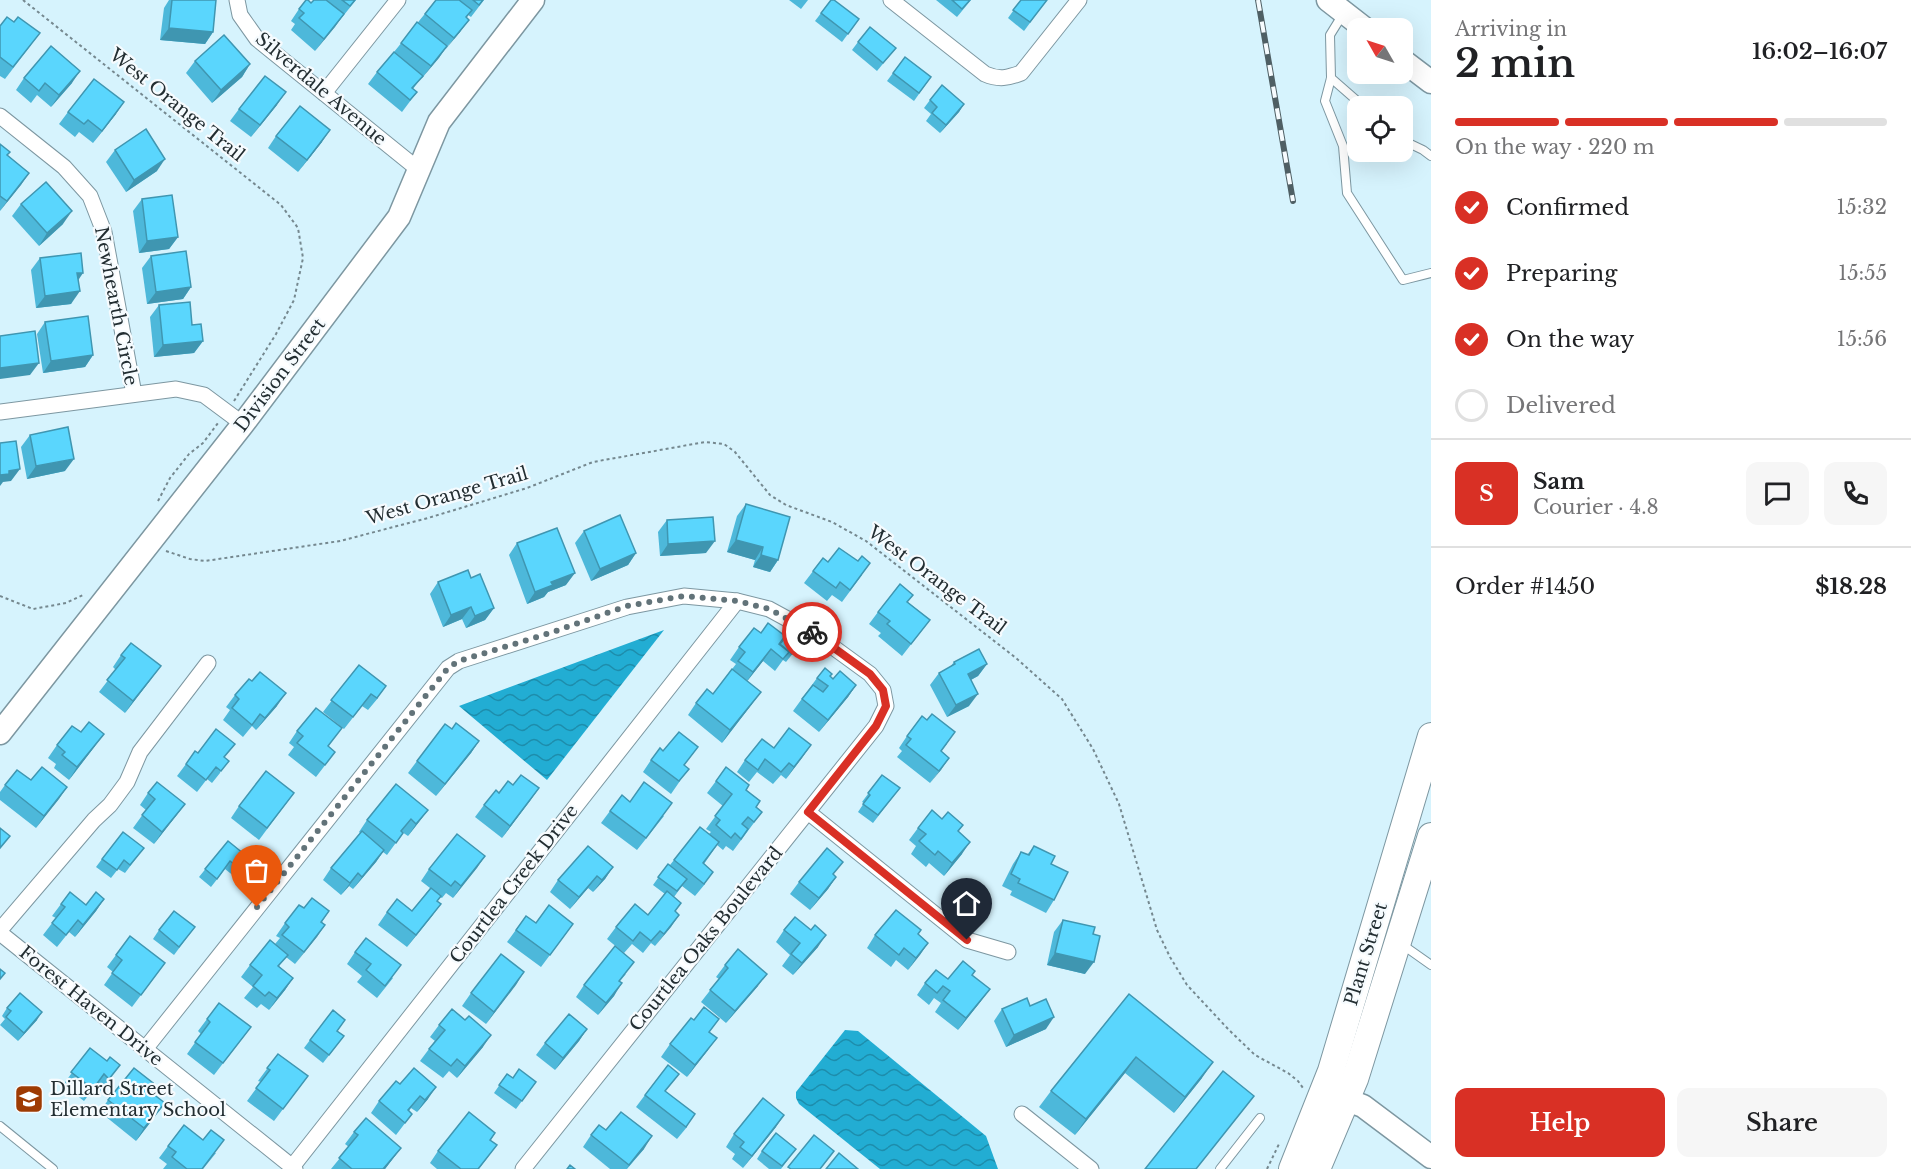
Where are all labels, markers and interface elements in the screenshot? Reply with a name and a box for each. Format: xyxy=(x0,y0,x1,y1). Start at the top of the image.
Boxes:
text: Arriving in xyxy=(1455,17,1567,41)
north arrow xyxy=(1347,18,1413,84)
map controls xyxy=(1347,18,1413,162)
street label: Silverdale Avenue xyxy=(251,28,391,150)
text: 16:02–16:07 xyxy=(1752,38,1887,65)
text: 2 min xyxy=(1455,39,1575,88)
street label: West Orange Trail xyxy=(104,43,249,166)
button: locate xyxy=(1347,96,1413,162)
text: On the way · 220 m xyxy=(1455,135,1654,159)
icon: check xyxy=(1455,191,1488,224)
text: Confirmed xyxy=(1506,194,1629,221)
text: 15:32 xyxy=(1836,195,1887,219)
street label: Newhearth Circle xyxy=(90,225,142,387)
icon: check xyxy=(1455,257,1488,290)
text: Preparing xyxy=(1506,260,1617,287)
text: 15:55 xyxy=(1838,261,1887,285)
street label: Division Street xyxy=(230,314,330,436)
icon: check xyxy=(1455,323,1488,356)
text: On the way xyxy=(1506,326,1634,353)
text: 15:56 xyxy=(1837,327,1887,351)
text: Delivered xyxy=(1506,392,1616,419)
street label: West Orange Trail xyxy=(362,462,531,530)
button: chat xyxy=(1746,462,1809,525)
button: phone xyxy=(1824,462,1887,525)
text: Sam xyxy=(1533,468,1585,495)
text: S xyxy=(1479,480,1494,507)
text: Courier · 4.8 xyxy=(1533,495,1659,519)
street label: West Orange Trail xyxy=(863,520,1011,639)
text: Order #1450 xyxy=(1455,573,1595,600)
text: $18.28 xyxy=(1815,573,1887,600)
courier xyxy=(782,602,842,662)
icon: bike xyxy=(796,616,829,649)
street label: Courtlea Creek Drive xyxy=(445,800,583,968)
street label: Courtlea Oaks Boulevard xyxy=(625,842,787,1036)
pin xyxy=(231,845,282,907)
icon: bag xyxy=(240,854,273,887)
pin xyxy=(941,878,992,940)
icon: home xyxy=(950,887,983,920)
street label: Plant Street xyxy=(1340,900,1392,1008)
street label: Forest Haven Drive xyxy=(15,941,167,1071)
place label: Dillard Street Elementary School xyxy=(50,1078,226,1121)
school or university icon: Dillard Street Elementary School xyxy=(13,1083,45,1115)
button: Help xyxy=(1455,1088,1665,1157)
button: Share xyxy=(1677,1088,1887,1157)

